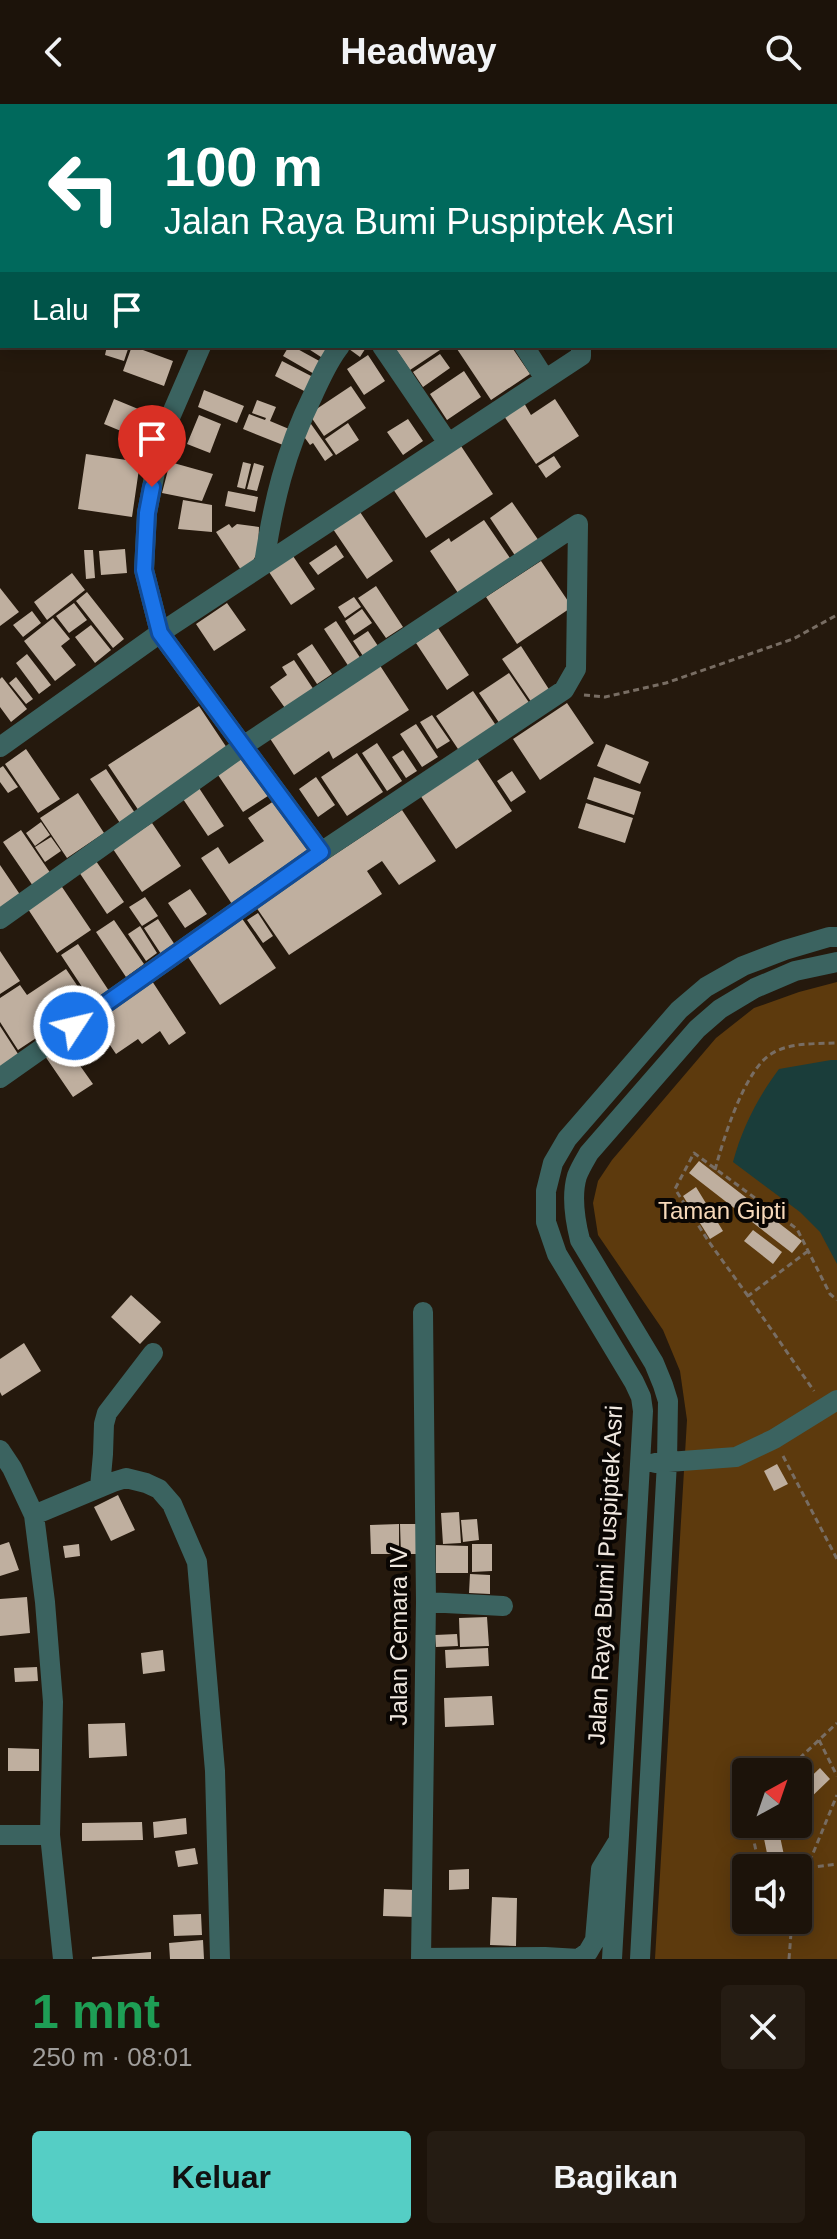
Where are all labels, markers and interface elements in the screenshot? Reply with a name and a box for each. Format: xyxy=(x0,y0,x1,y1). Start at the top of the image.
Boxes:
icon: back xyxy=(32,30,76,74)
icon: search xyxy=(761,30,805,74)
text: Headway xyxy=(340,31,497,72)
text: 100 m xyxy=(164,135,323,198)
icon: left xyxy=(32,136,136,240)
text: Jalan Raya Bumi Puspiptek Asri xyxy=(164,201,674,242)
icon: arrive xyxy=(105,288,149,332)
text: Lalu xyxy=(32,293,89,326)
pin xyxy=(118,405,186,487)
icon: arrive xyxy=(130,417,174,461)
position arrow xyxy=(32,984,116,1068)
park label: Taman Gipti xyxy=(658,1197,786,1224)
street label: Jalan Raya Bumi Puspiptek Asri xyxy=(583,1404,627,1746)
street label: Jalan Cemara IV xyxy=(385,1547,412,1725)
north arrow xyxy=(732,1758,812,1838)
map controls xyxy=(732,1758,812,1934)
button: sound xyxy=(732,1854,812,1934)
text: 1 mnt xyxy=(32,1985,160,2038)
button: close xyxy=(721,1985,805,2069)
text: 250 m · 08:01 xyxy=(32,2042,192,2072)
button: Keluar xyxy=(32,2131,411,2223)
button: Bagikan xyxy=(427,2131,805,2223)

